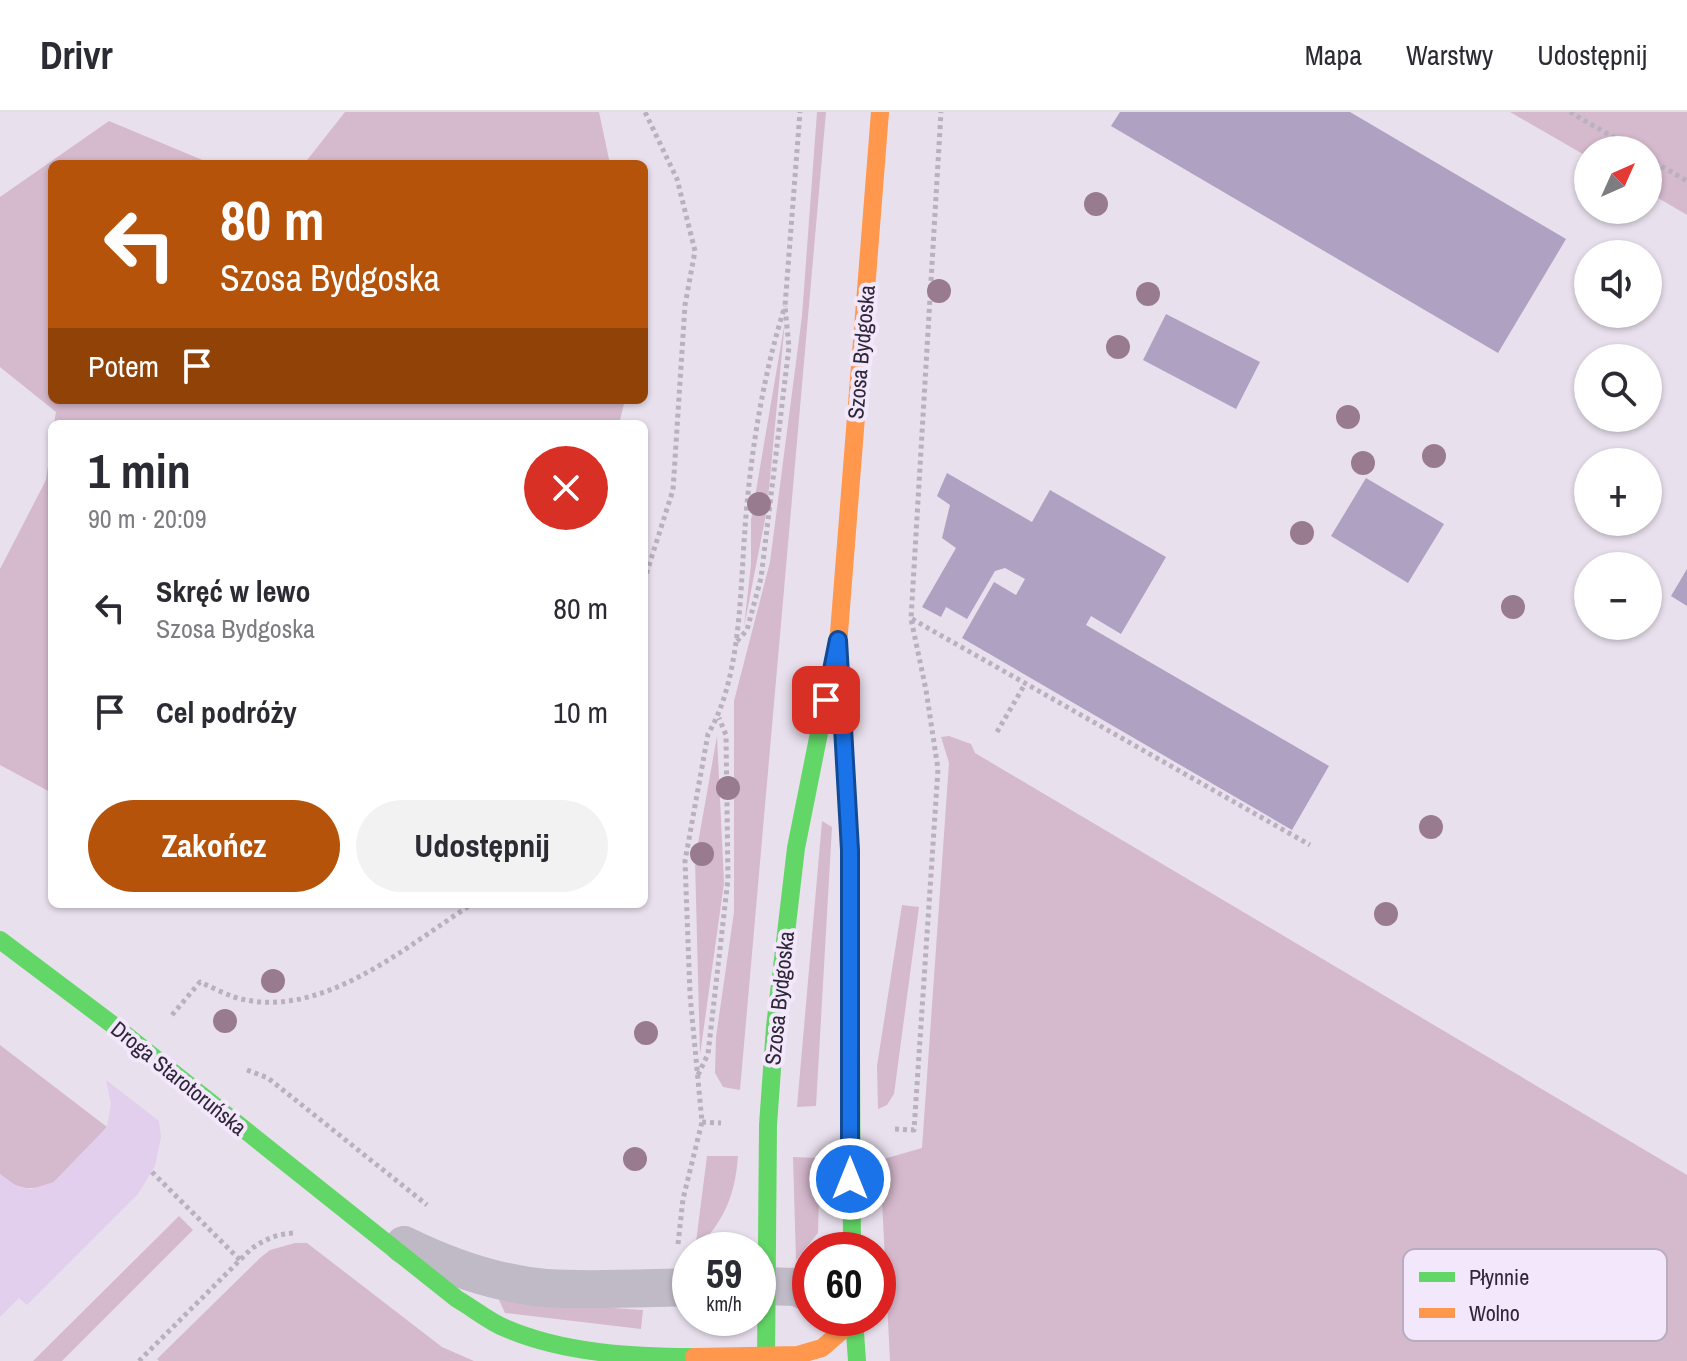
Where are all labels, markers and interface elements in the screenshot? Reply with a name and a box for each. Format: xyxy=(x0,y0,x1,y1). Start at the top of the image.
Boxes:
text: Drivr xyxy=(40,30,113,81)
text: Mapa xyxy=(1305,36,1362,74)
text: Warstwy xyxy=(1406,36,1493,74)
text: Udostępnij xyxy=(1537,36,1647,74)
north arrow xyxy=(1574,136,1662,224)
map controls xyxy=(1574,136,1662,640)
text: 80 m xyxy=(220,182,325,257)
icon: left xyxy=(88,192,192,296)
button: sound xyxy=(1574,240,1662,328)
text: Szosa Bydgoska xyxy=(220,254,440,302)
street label: Szosa Bydgoska xyxy=(840,284,882,420)
icon: arrive xyxy=(175,344,219,388)
button: search xyxy=(1574,344,1662,432)
text: Potem xyxy=(88,346,159,386)
text: 1 min xyxy=(88,438,191,503)
button: close xyxy=(524,446,608,530)
button: + xyxy=(1574,448,1662,536)
text: 90 m · 20:09 xyxy=(88,501,207,536)
button: − xyxy=(1574,552,1662,640)
text: Skręć w lewo xyxy=(156,571,311,611)
icon: left xyxy=(88,586,132,630)
text: 80 m xyxy=(553,588,608,628)
text: Szosa Bydgoska xyxy=(156,611,315,646)
pin xyxy=(792,666,860,734)
icon: arrive xyxy=(804,678,848,722)
icon: arrive xyxy=(88,690,132,734)
text: Cel podróży xyxy=(156,692,297,732)
text: 10 m xyxy=(553,692,608,732)
button: Zakończ xyxy=(88,800,340,892)
button: Udostępnij xyxy=(356,800,608,892)
street label: Szosa Bydgoska xyxy=(757,930,801,1066)
street label: Droga Starotoruńska xyxy=(105,1014,253,1142)
position arrow xyxy=(808,1137,892,1221)
speed limit sign: 60 xyxy=(792,1232,896,1336)
text: 59 xyxy=(706,1247,742,1300)
legend xyxy=(1403,1249,1667,1341)
text: Płynnie xyxy=(1469,1262,1529,1292)
text: km/h xyxy=(706,1290,742,1317)
text: Wolno xyxy=(1469,1298,1520,1328)

